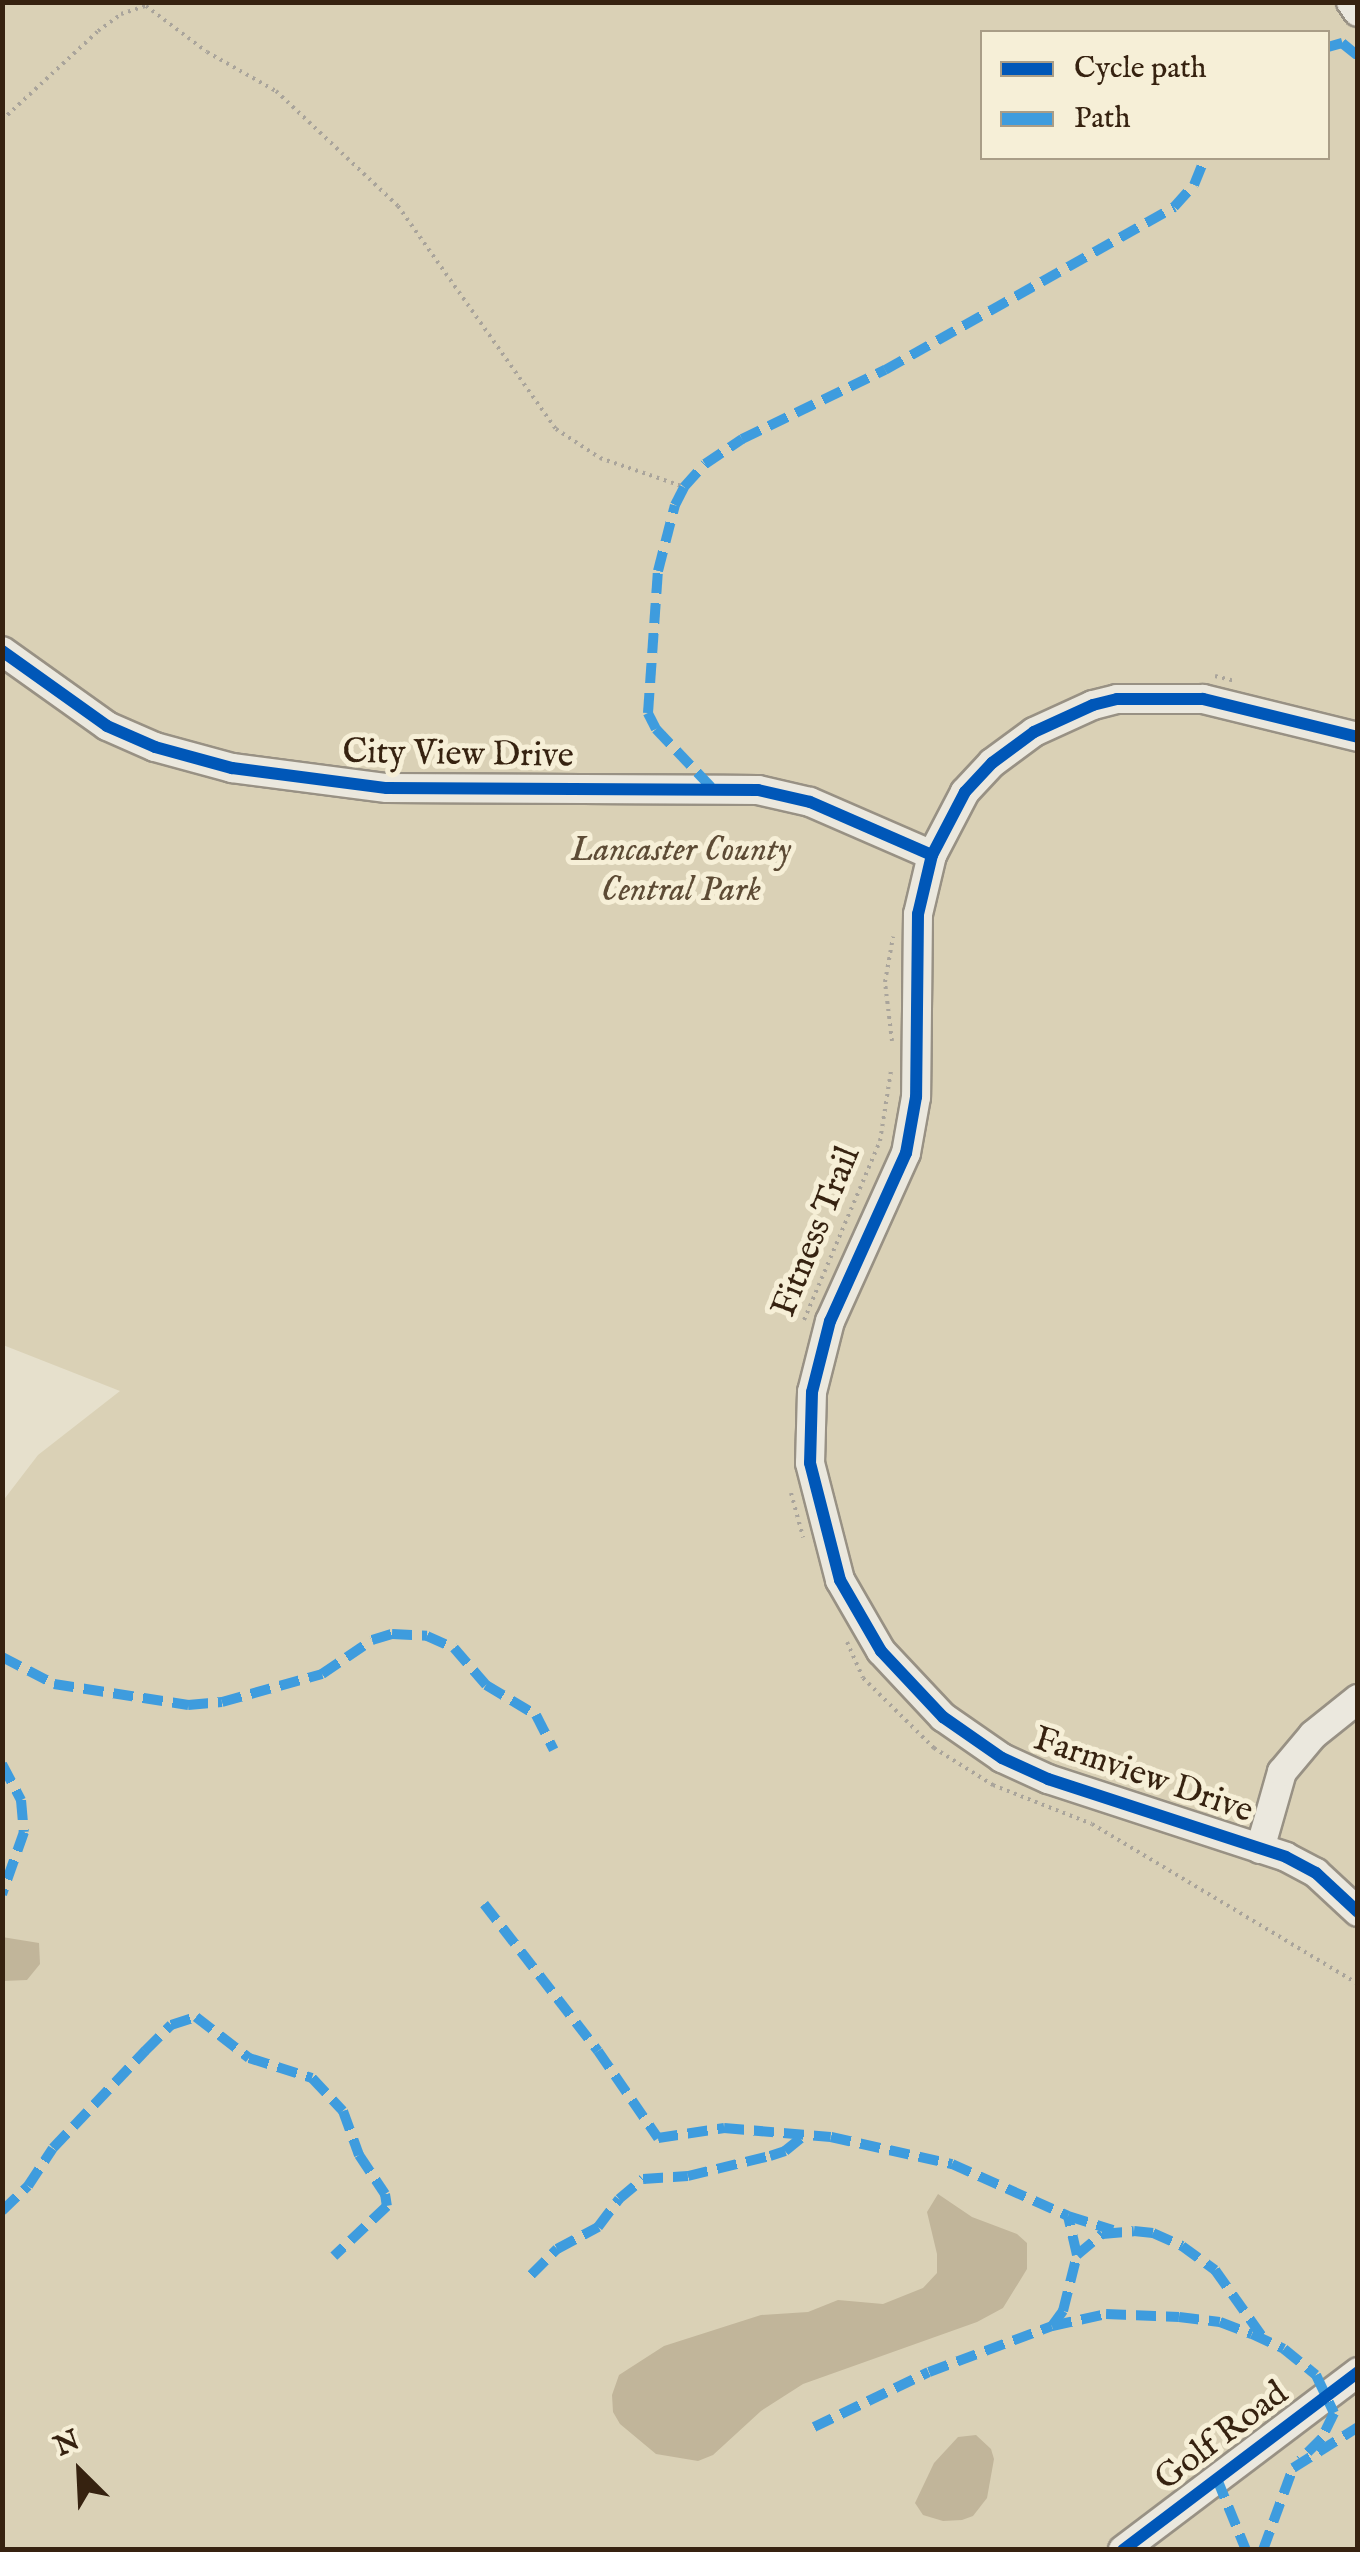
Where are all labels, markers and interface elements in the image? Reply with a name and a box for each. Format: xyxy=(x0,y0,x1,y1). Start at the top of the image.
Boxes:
legend xyxy=(980,30,1330,160)
text: Cycle path xyxy=(1074,50,1207,88)
text: Path xyxy=(1074,100,1130,138)
street label: City View Drive xyxy=(342,732,574,778)
park label: Lancaster County Central Park xyxy=(571,830,791,912)
street label: Fitness Trail xyxy=(764,1141,870,1323)
street label: Farmview Drive xyxy=(1028,1719,1258,1833)
street label: Golf Road xyxy=(1147,2373,1297,2501)
north arrow xyxy=(30,2422,130,2522)
text: N xyxy=(49,2423,86,2465)

